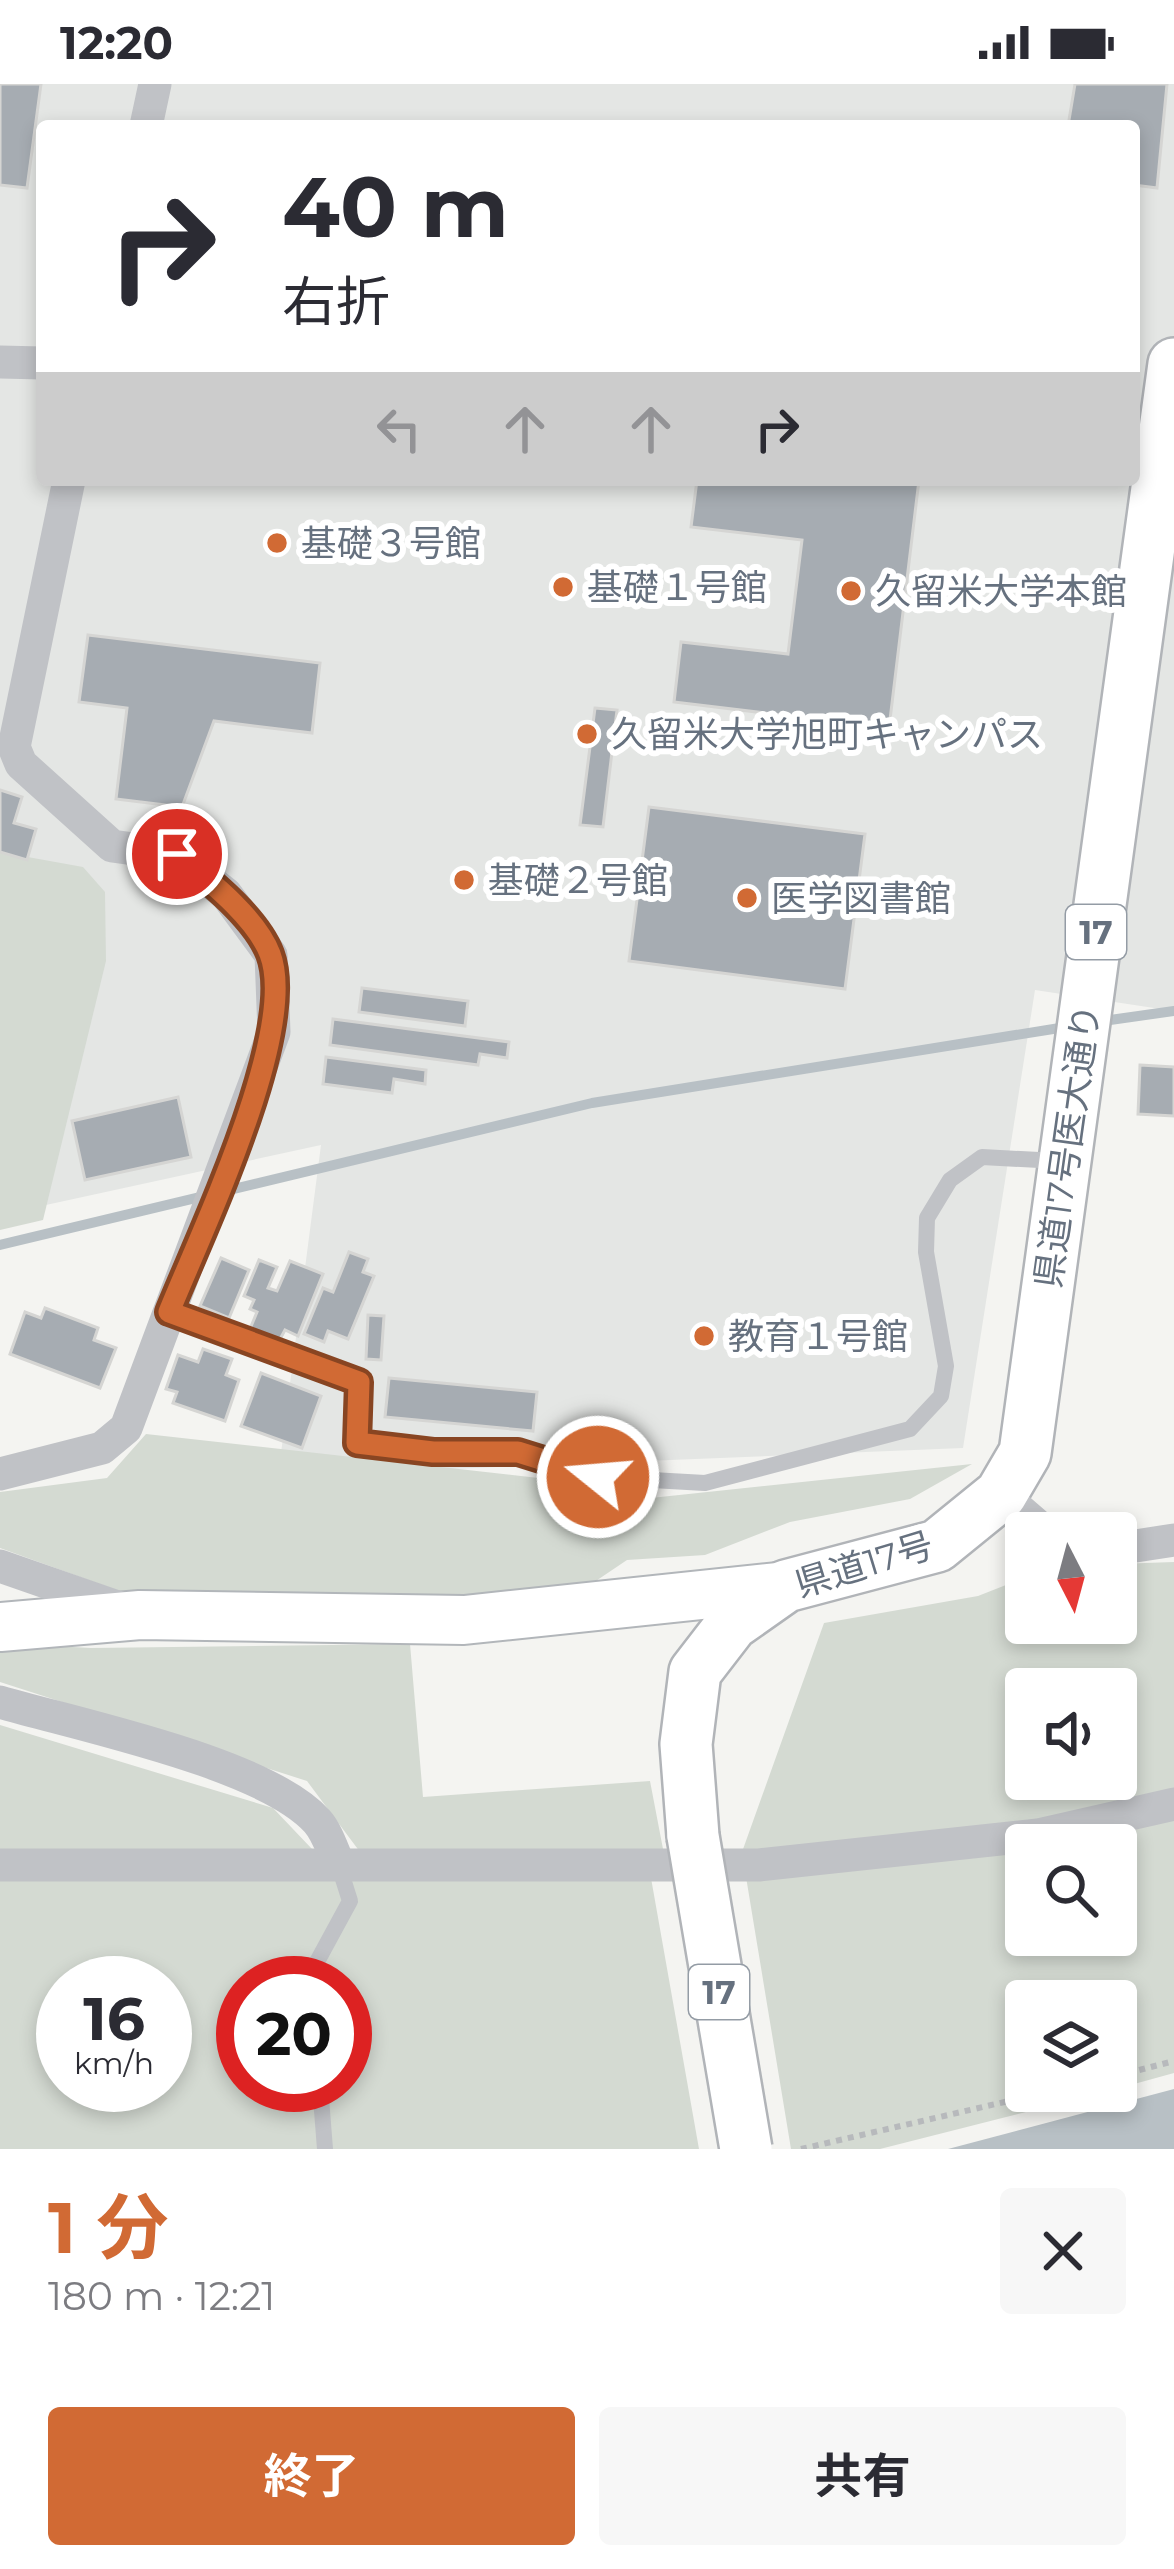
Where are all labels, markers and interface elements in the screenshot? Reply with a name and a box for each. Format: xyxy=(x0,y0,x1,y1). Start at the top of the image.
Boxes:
text: 12:20 xyxy=(60,15,173,70)
text: 40 m xyxy=(282,156,509,258)
icon: right xyxy=(84,168,240,324)
text: 右折 xyxy=(282,269,390,335)
icon: left xyxy=(366,396,432,462)
icon: ahead xyxy=(492,396,558,462)
icon: ahead xyxy=(618,396,684,462)
icon: right xyxy=(744,396,810,462)
place label: 基礎３号館 xyxy=(301,521,481,565)
marker: 基礎３号館 xyxy=(264,530,290,556)
place label: 基礎１号館 xyxy=(587,565,767,609)
place label: 久留米大学本館 xyxy=(875,569,1127,613)
marker: 基礎１号館 xyxy=(550,574,576,600)
marker: 久留米大学本館 xyxy=(838,578,864,604)
place label: 久留米大学旭町キャンパス xyxy=(611,712,1043,756)
marker: 久留米大学旭町キャンパス xyxy=(574,721,600,747)
pin xyxy=(126,803,228,905)
icon: arrive xyxy=(144,821,210,887)
place label: 基礎２号館 xyxy=(488,858,668,902)
marker: 基礎２号館 xyxy=(451,867,477,893)
place label: 医学図書館 xyxy=(771,876,951,920)
marker: 医学図書館 xyxy=(734,885,760,911)
road number: 17 xyxy=(1066,905,1126,959)
street label: 県道17号医大通り xyxy=(1025,1001,1109,1291)
place label: 教育１号館 xyxy=(728,1314,908,1358)
marker: 教育１号館 xyxy=(691,1323,717,1349)
position arrow xyxy=(535,1414,661,1540)
north arrow xyxy=(1005,1512,1137,1644)
map controls xyxy=(1005,1512,1137,2112)
street label: 県道17号 xyxy=(790,1522,938,1606)
button: sound xyxy=(1005,1668,1137,1800)
button: search xyxy=(1005,1824,1137,1956)
speed limit sign: 20 xyxy=(216,1956,372,2112)
road number: 17 xyxy=(689,1965,749,2019)
button: layers xyxy=(1005,1980,1137,2112)
text: 16 xyxy=(83,1982,145,2055)
text: km/h xyxy=(74,2045,154,2082)
text: 1 分 xyxy=(48,2183,169,2271)
button: close xyxy=(1000,2188,1126,2314)
text: 180 m · 12:21 xyxy=(48,2272,275,2320)
button: 終了 xyxy=(48,2407,575,2545)
button: 共有 xyxy=(599,2407,1126,2545)

